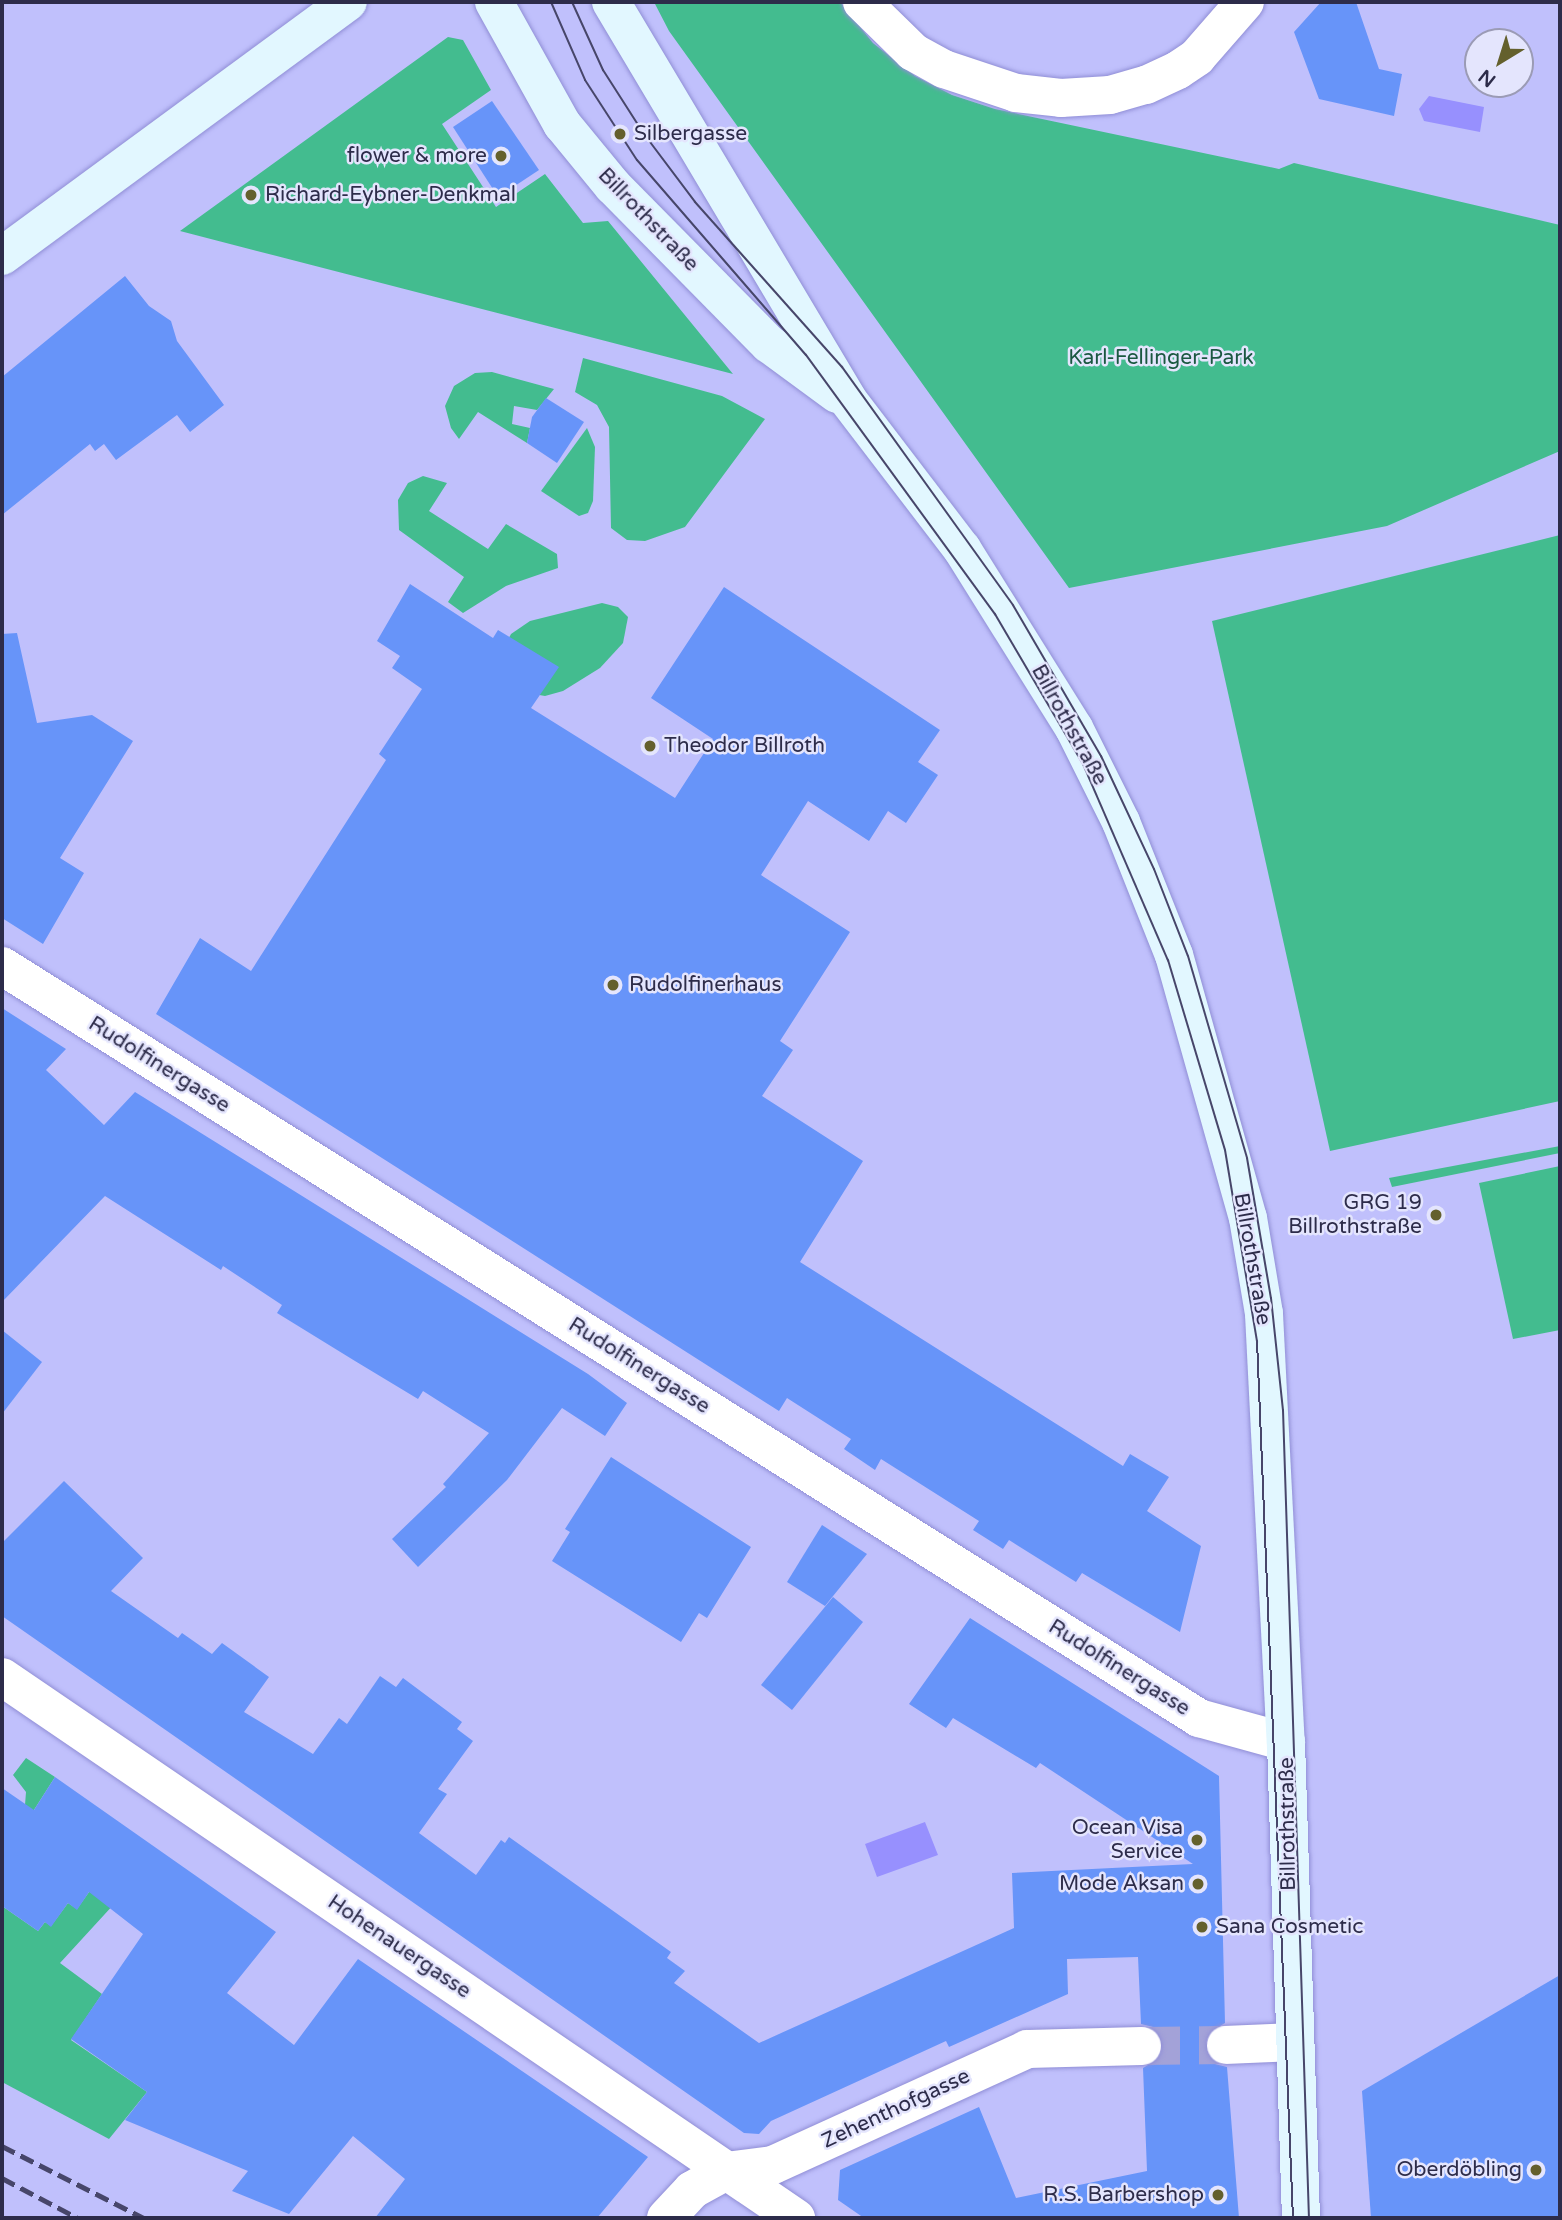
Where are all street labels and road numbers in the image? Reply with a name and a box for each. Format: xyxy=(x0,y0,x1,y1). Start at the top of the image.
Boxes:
street label: Billrothstraße xyxy=(592,163,704,277)
street label: Billrothstraße xyxy=(1026,660,1112,790)
street label: Rudolfinergasse xyxy=(84,1011,234,1119)
street label: Billrothstraße xyxy=(1228,1191,1276,1327)
street label: Rudolfinergasse xyxy=(564,1312,714,1420)
street label: Rudolfinergasse xyxy=(1044,1614,1194,1722)
street label: Billrothstraße xyxy=(1274,1757,1302,1891)
street label: Hohenauergasse xyxy=(323,1890,475,2004)
street label: Zehenthofgasse xyxy=(818,2064,974,2154)

